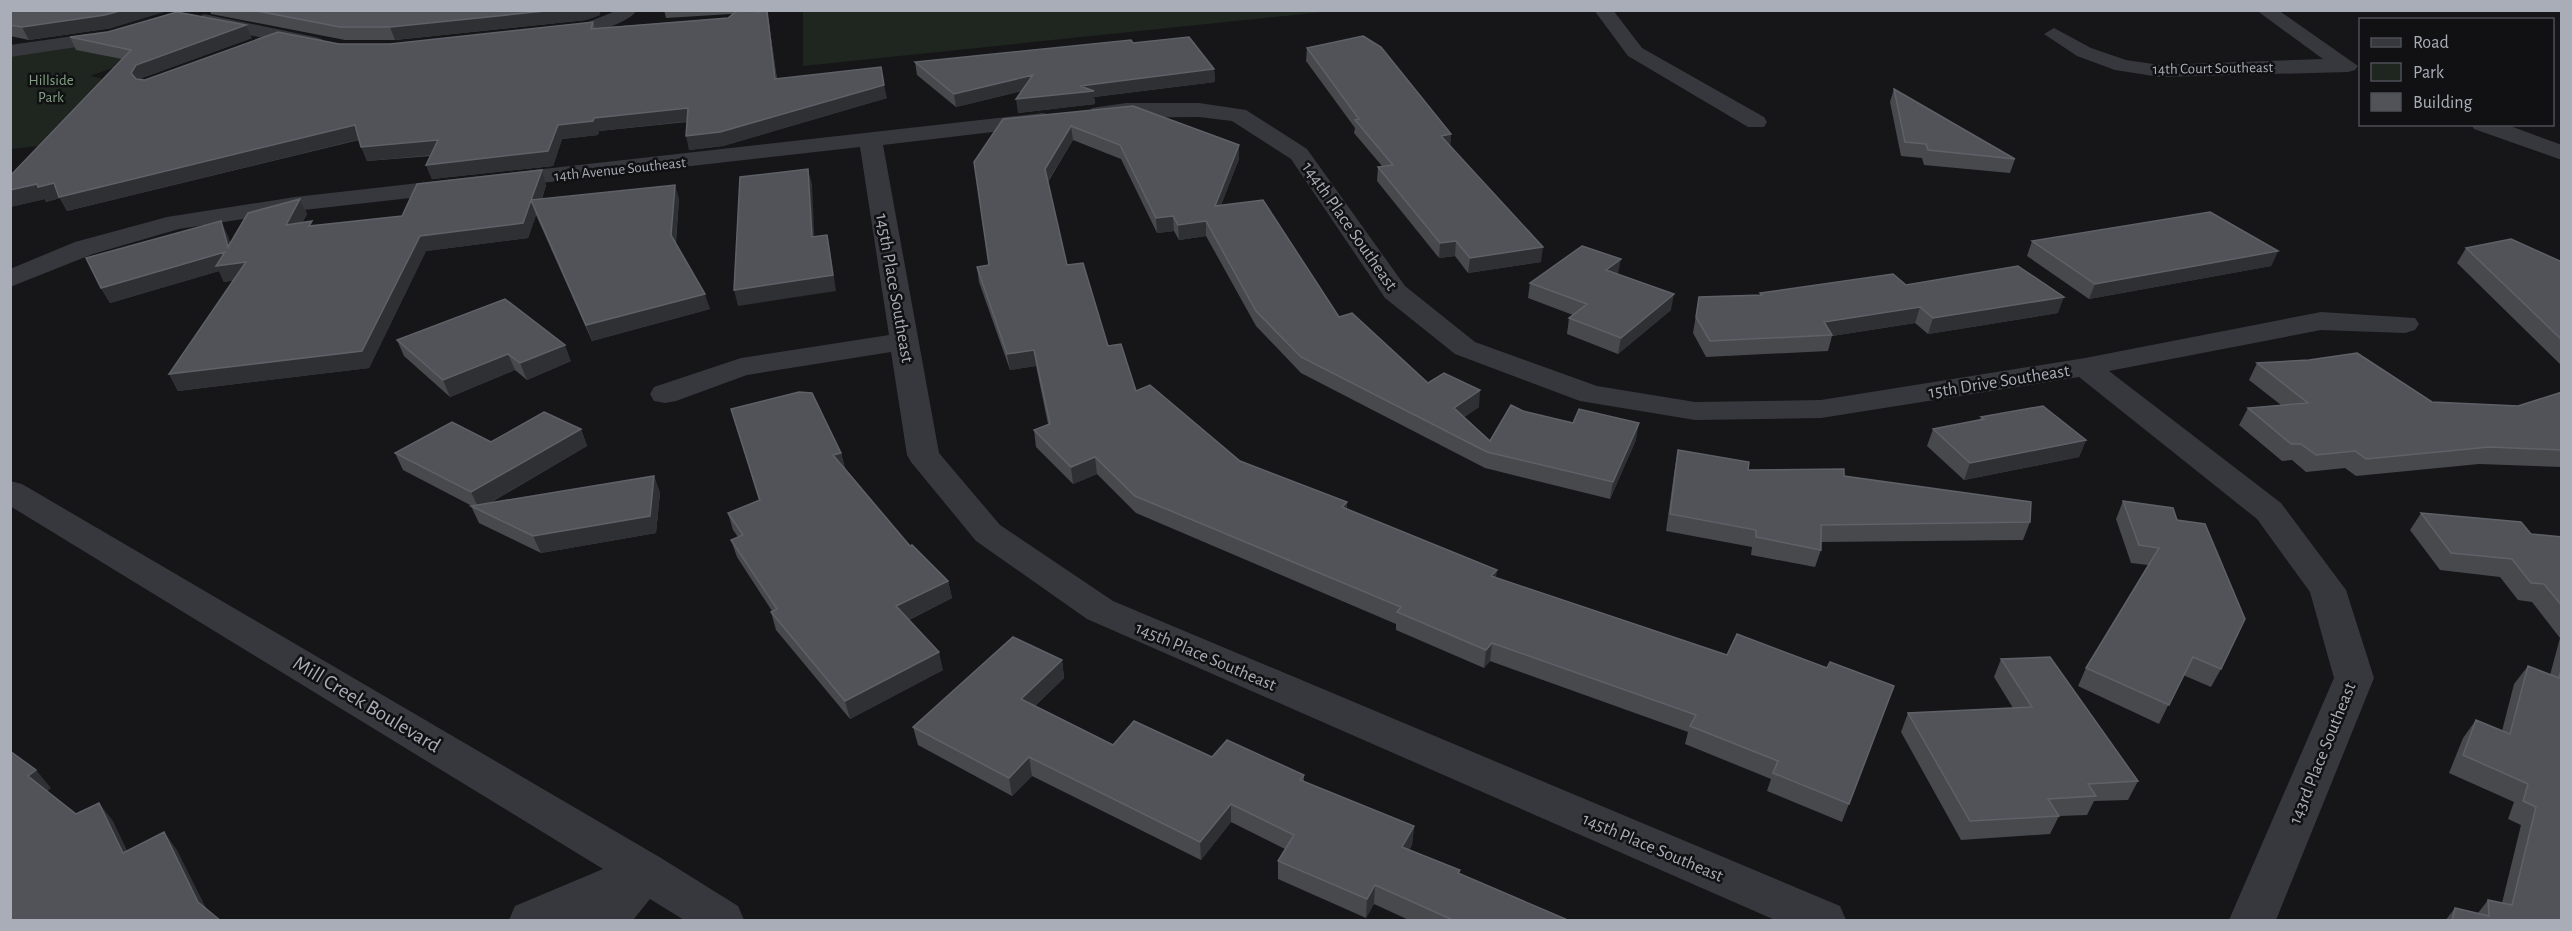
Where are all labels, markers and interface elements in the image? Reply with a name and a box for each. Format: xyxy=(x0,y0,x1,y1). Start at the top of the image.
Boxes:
legend xyxy=(2359,18,2554,126)
text: Road xyxy=(2413,34,2449,52)
street label: 14th Court Southeast xyxy=(2153,60,2274,77)
text: Park xyxy=(2413,64,2445,82)
park label: Hillside Park xyxy=(28,73,74,105)
text: Building xyxy=(2413,94,2473,112)
street label: 14th Avenue Southeast xyxy=(554,155,687,184)
street label: 144th Place Southeast xyxy=(1298,159,1400,294)
street label: 145th Place Southeast xyxy=(872,212,916,364)
street label: 15th Drive Southeast xyxy=(1927,362,2071,402)
street label: 145th Place Southeast xyxy=(1133,619,1279,695)
street label: Mill Creek Boulevard xyxy=(289,652,444,757)
street label: 143rd Place Southeast xyxy=(2286,680,2360,827)
street label: 145th Place Southeast xyxy=(1580,810,1726,886)

